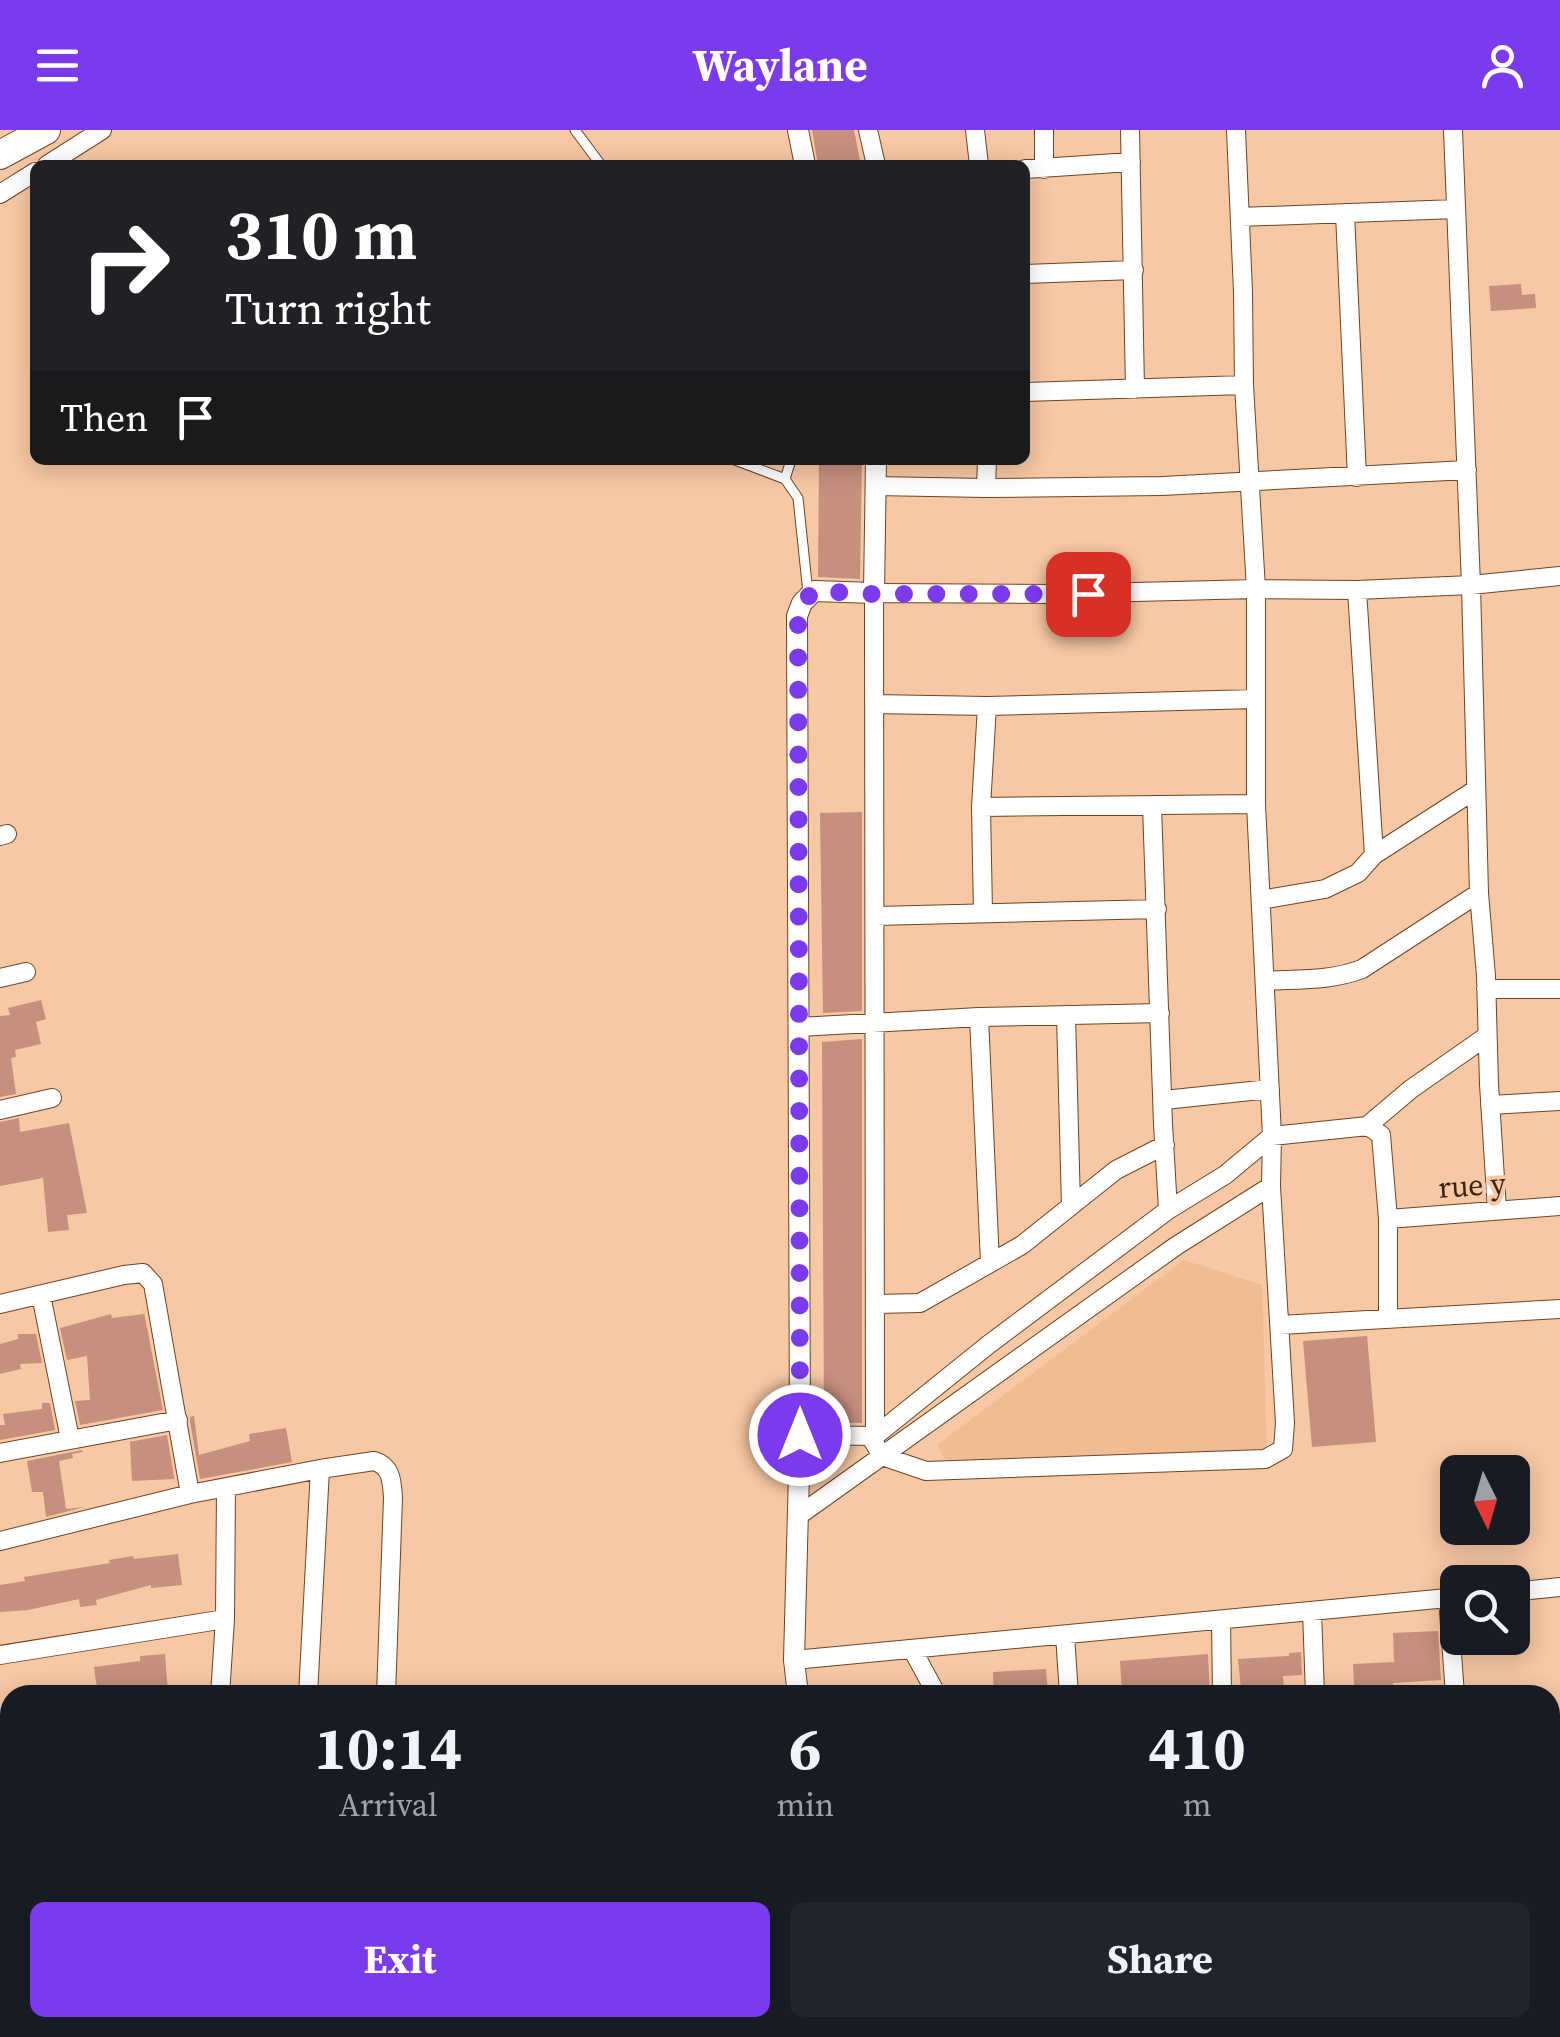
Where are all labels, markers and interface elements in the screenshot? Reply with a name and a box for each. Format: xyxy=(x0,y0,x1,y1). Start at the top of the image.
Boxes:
text: Waylane xyxy=(692,34,868,96)
icon: menu xyxy=(30,38,85,93)
icon: person xyxy=(1475,38,1530,93)
text: 310 m xyxy=(225,186,417,282)
icon: right xyxy=(60,200,190,330)
text: Turn right xyxy=(225,277,431,339)
icon: arrive xyxy=(168,390,223,445)
text: Then xyxy=(60,392,148,444)
pin xyxy=(1046,552,1131,637)
icon: arrive xyxy=(1061,567,1116,622)
street label: rue y xyxy=(1437,1162,1508,1208)
position arrow xyxy=(748,1383,852,1487)
north arrow xyxy=(1440,1455,1530,1545)
map controls xyxy=(1440,1455,1530,1655)
button: search xyxy=(1440,1565,1530,1655)
text: 10:14 xyxy=(314,1707,462,1789)
text: 6 xyxy=(789,1707,822,1789)
text: 410 xyxy=(1148,1707,1246,1789)
text: Arrival xyxy=(339,1783,438,1827)
text: min xyxy=(776,1783,834,1827)
text: m xyxy=(1183,1783,1211,1827)
button: Exit xyxy=(30,1902,770,2017)
button: Share xyxy=(790,1902,1530,2017)

